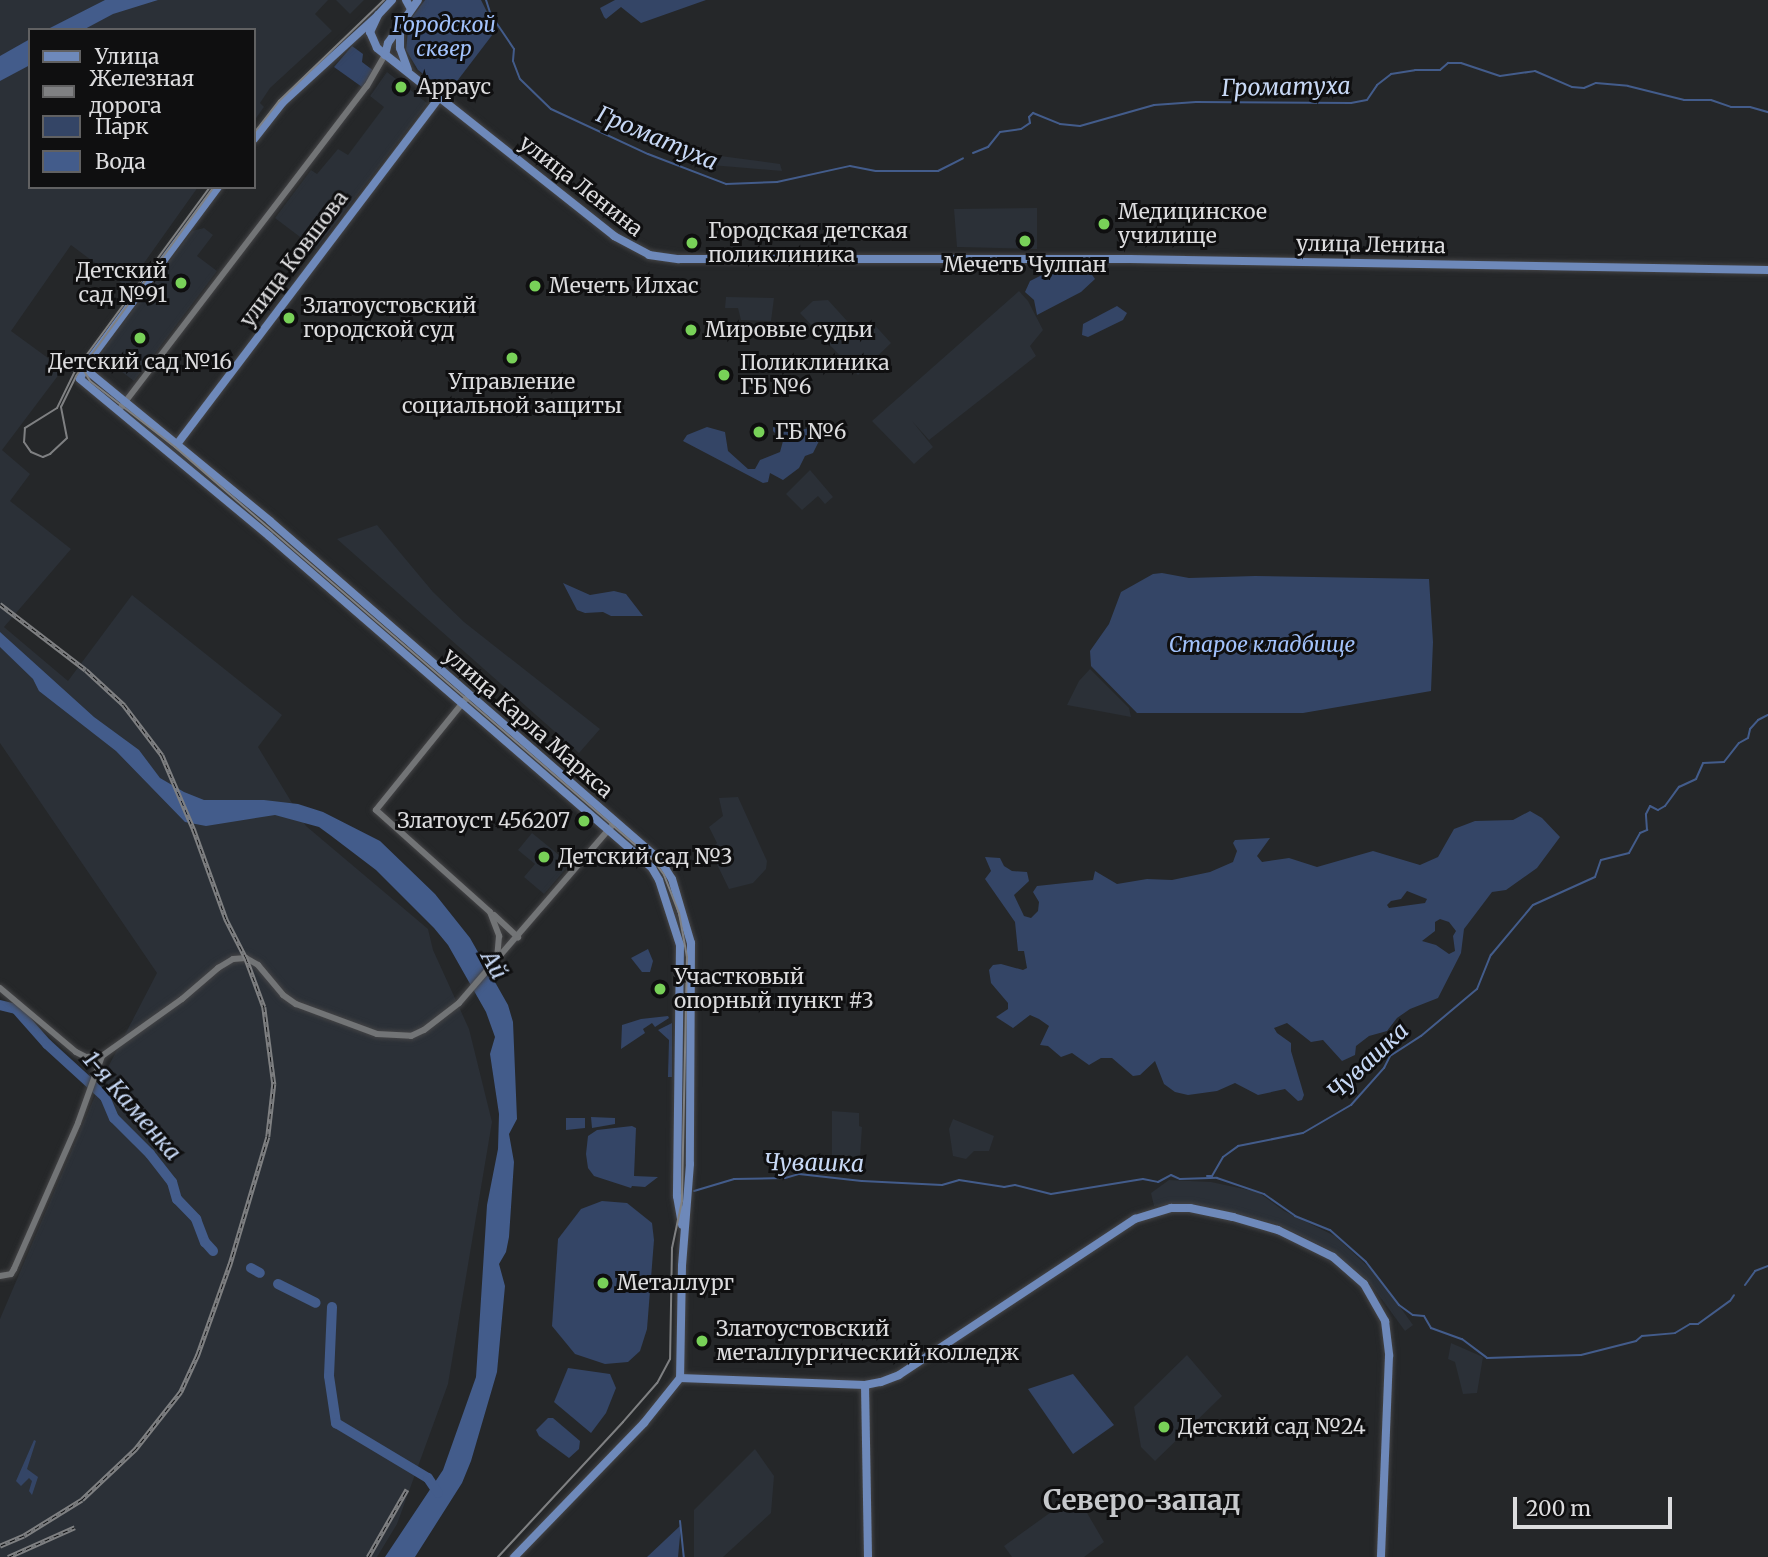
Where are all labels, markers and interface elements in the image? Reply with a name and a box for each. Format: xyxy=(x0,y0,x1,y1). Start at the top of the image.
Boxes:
park label: Городской сквер xyxy=(392,12,496,62)
legend xyxy=(28,28,256,189)
text: Улица xyxy=(95,43,159,70)
text: Железная дорога xyxy=(89,65,194,119)
water label: Громатуха xyxy=(1221,72,1351,102)
place label: Арраус xyxy=(417,74,491,100)
marker: Арраус xyxy=(391,77,411,97)
water label: Громатуха xyxy=(592,100,722,176)
text: Парк xyxy=(95,113,149,140)
street label: улица Ленина xyxy=(514,130,648,242)
text: Вода xyxy=(95,148,146,175)
street label: улица Ковшова xyxy=(235,186,353,332)
place label: Медицинское училище xyxy=(1118,199,1267,249)
marker: Медицинское училище xyxy=(1096,216,1112,232)
place label: Городская детская поликлиника xyxy=(708,218,908,268)
street label: улица Ленина xyxy=(1296,231,1446,259)
marker: Городская детская поликлиника xyxy=(682,233,702,253)
marker: Мечеть Чулпан xyxy=(1017,233,1033,249)
place label: Мечеть Чулпан xyxy=(943,252,1107,278)
place label: Детский сад №91 xyxy=(76,258,167,308)
place label: Мечеть Илхас xyxy=(549,273,699,299)
marker: Детский сад №91 xyxy=(173,275,189,291)
marker: Мечеть Илхас xyxy=(527,278,543,294)
place label: Златоустовский городской суд xyxy=(303,293,476,343)
marker: Златоустовский городской суд xyxy=(281,310,297,326)
place label: Мировые судьи xyxy=(705,317,873,343)
marker: Мировые судьи xyxy=(683,322,699,338)
marker: Детский сад №16 xyxy=(132,330,148,346)
place label: Детский сад №16 xyxy=(48,349,232,375)
marker: Управление социальной защиты xyxy=(504,350,520,366)
place label: Поликлиника ГБ №6 xyxy=(740,350,890,400)
marker: Поликлиника ГБ №6 xyxy=(714,365,734,385)
place label: Управление социальной защиты xyxy=(402,369,622,419)
place label: ГБ №6 xyxy=(775,419,847,445)
marker: ГБ №6 xyxy=(749,422,769,442)
park label: Старое кладбище xyxy=(1169,632,1355,658)
street label: улица Карла Маркса xyxy=(438,643,618,803)
place label: Златоуст 456207 xyxy=(397,808,570,834)
marker: Златоуст 456207 xyxy=(576,813,592,829)
place label: Детский сад №3 xyxy=(558,844,733,870)
marker: Детский сад №3 xyxy=(536,849,552,865)
water label: Ай xyxy=(475,946,513,984)
place label: Участковый опорный пункт #3 xyxy=(674,964,874,1014)
marker: Участковый опорный пункт #3 xyxy=(652,981,668,997)
water label: Чувашка xyxy=(1322,1017,1414,1105)
water label: 1-я Каменка xyxy=(77,1046,187,1166)
water label: Чувашка xyxy=(764,1148,864,1178)
place label: Металлург xyxy=(617,1270,734,1296)
marker: Металлург xyxy=(595,1275,611,1291)
place label: Златоустовский металлургический колледж xyxy=(716,1316,1019,1366)
marker: Златоустовский металлургический колледж xyxy=(694,1333,710,1349)
place label: Детский сад №24 xyxy=(1178,1414,1366,1440)
marker: Детский сад №24 xyxy=(1156,1419,1172,1435)
district label: Северо-запад xyxy=(1043,1483,1241,1517)
scale bar xyxy=(1516,1484,1675,1528)
text: 200 m xyxy=(1526,1495,1591,1522)

